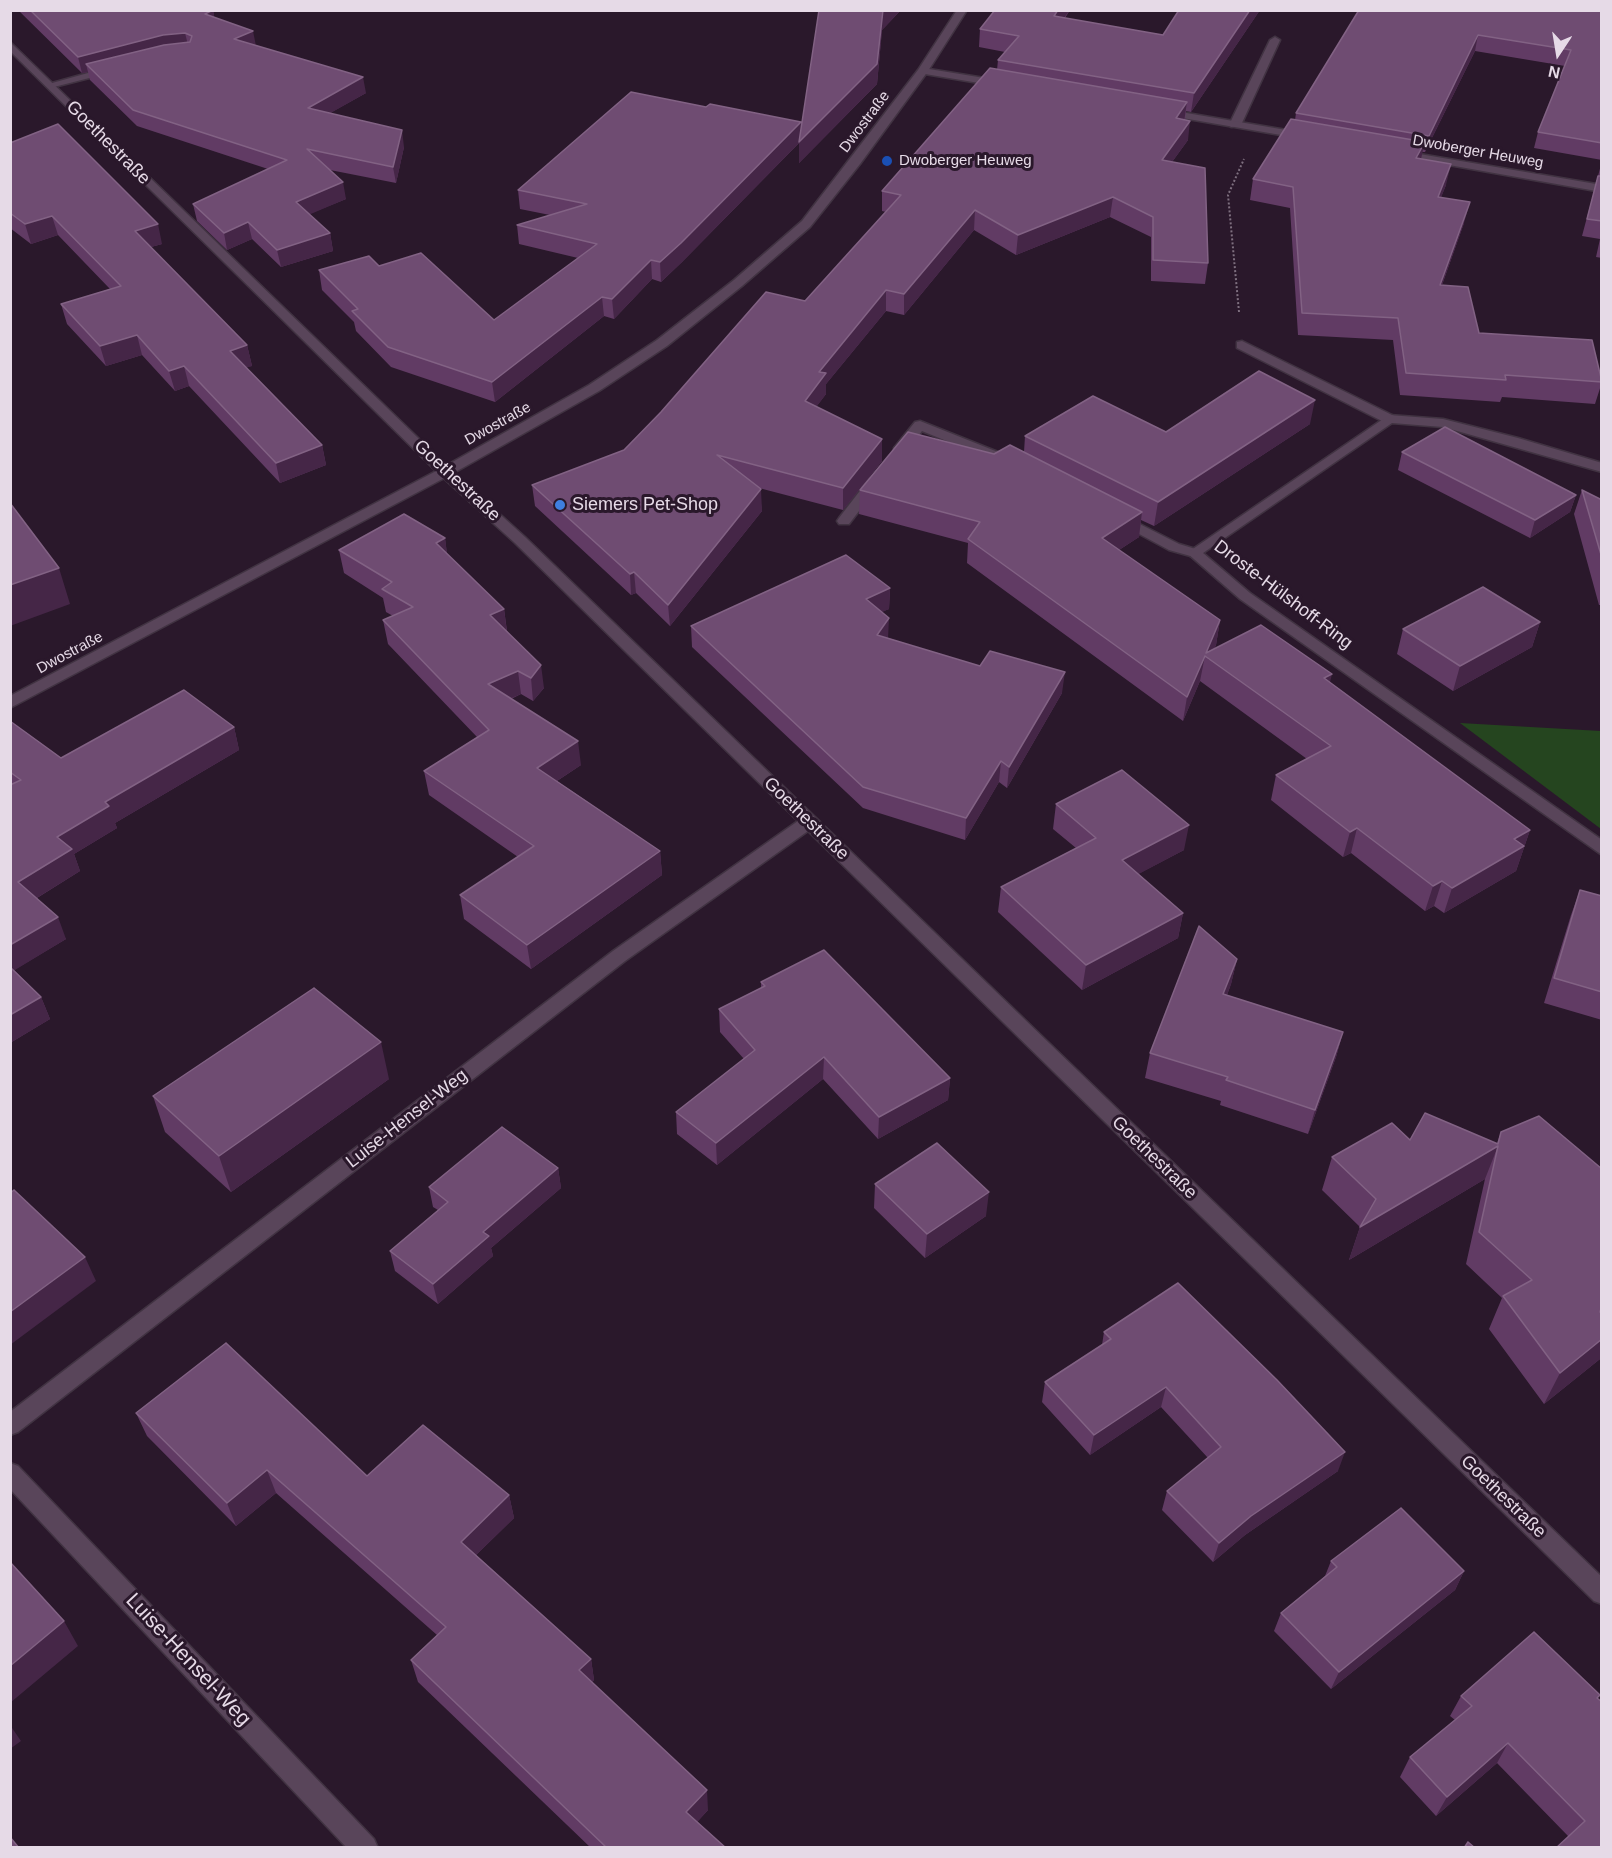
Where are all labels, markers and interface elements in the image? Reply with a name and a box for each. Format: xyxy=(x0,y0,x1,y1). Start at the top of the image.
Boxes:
north arrow xyxy=(1528,24,1588,84)
text: N xyxy=(1547,63,1562,82)
street label: Dwostraße xyxy=(836,88,894,156)
street label: Goethestraße xyxy=(61,96,155,190)
street label: Dwoberger Heuweg xyxy=(1411,132,1545,172)
place label: Dwoberger Heuweg xyxy=(899,152,1032,170)
marker: Dwoberger Heuweg xyxy=(880,154,894,168)
street label: Dwostraße xyxy=(462,399,534,449)
street label: Goethestraße xyxy=(409,436,505,526)
place label: Siemers Pet-Shop xyxy=(572,494,718,516)
marker: Siemers Pet-Shop xyxy=(553,498,567,512)
street label: Droste-Hülshoff-Ring xyxy=(1210,536,1356,654)
street label: Dwostraße xyxy=(34,628,106,678)
street label: Goethestraße xyxy=(759,773,853,865)
street label: Luise-Hensel-Weg xyxy=(342,1065,472,1173)
street label: Goethestraße xyxy=(1107,1112,1201,1204)
street label: Goethestraße xyxy=(1456,1451,1550,1543)
street label: Luise-Hensel-Weg xyxy=(120,1588,256,1732)

